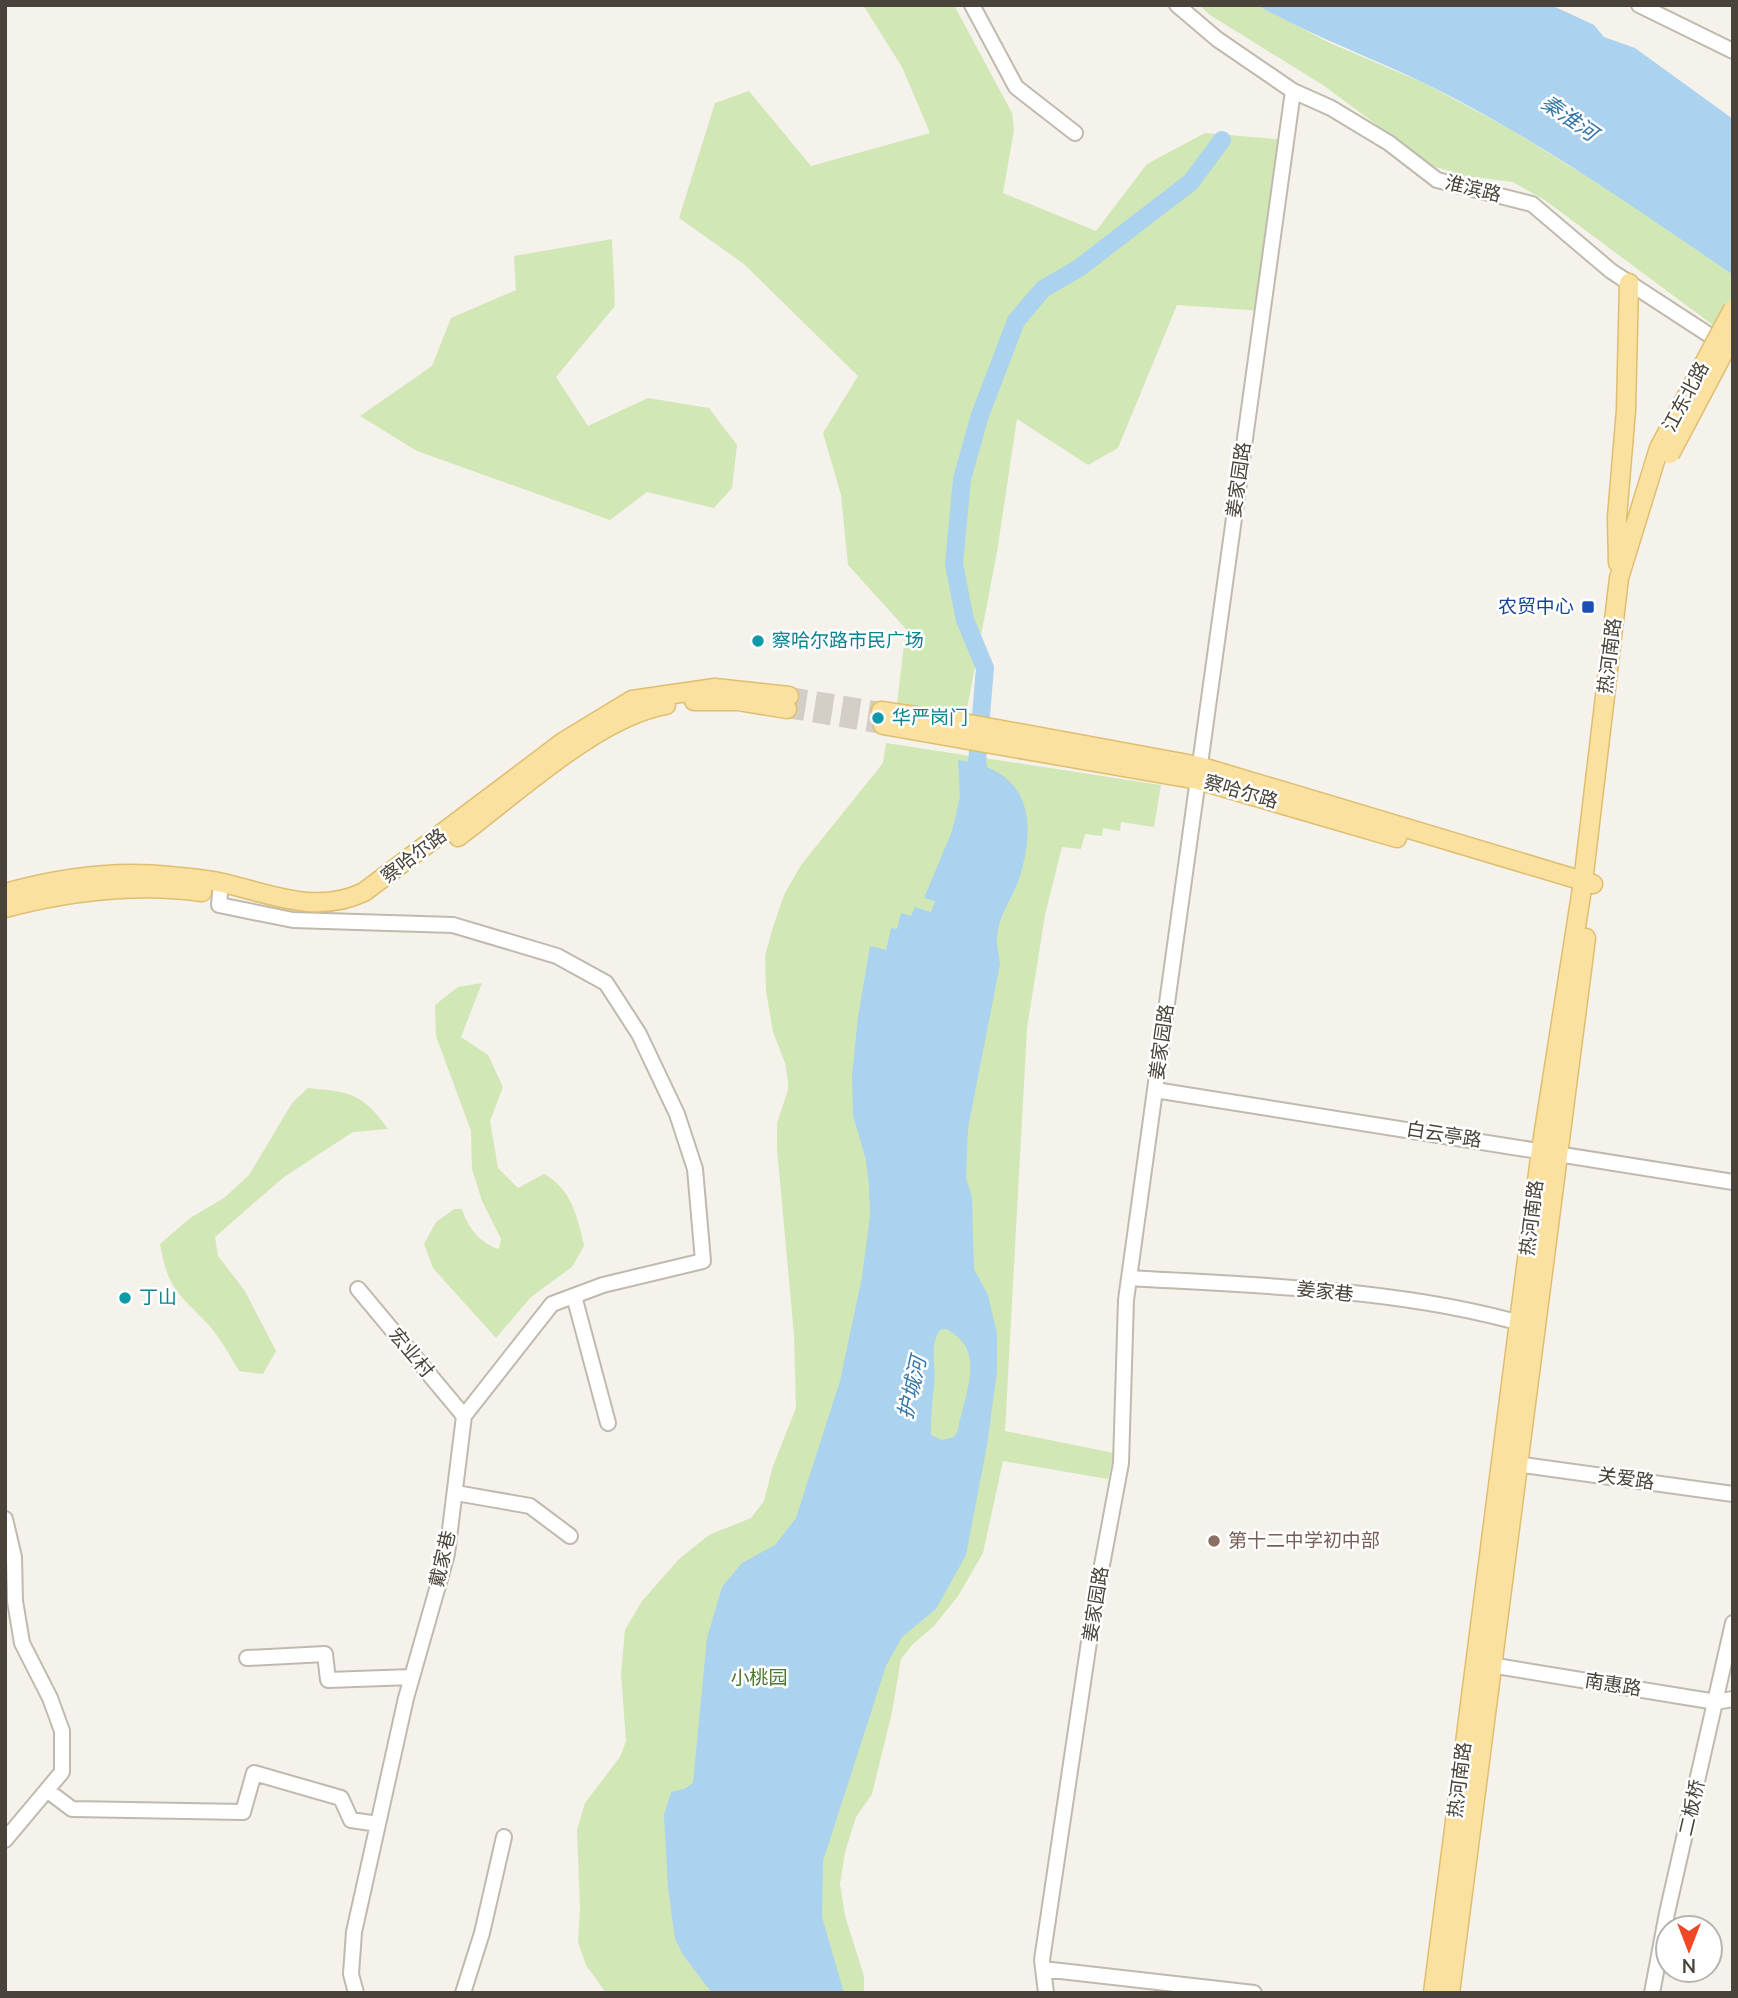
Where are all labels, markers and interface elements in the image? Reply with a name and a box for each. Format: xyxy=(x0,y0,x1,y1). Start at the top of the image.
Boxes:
water label: 秦淮河 xyxy=(1535,88,1606,150)
street label: 淮滨路 xyxy=(1442,169,1504,209)
street label: 江东北路 xyxy=(1657,357,1715,437)
street label: 姜家园路 xyxy=(1221,441,1257,519)
place label: 农贸中心 xyxy=(1498,594,1574,620)
marker: 农贸中心 xyxy=(1580,599,1596,615)
street label: 热河南路 xyxy=(1592,617,1628,695)
place label: 察哈尔路市民广场 xyxy=(772,628,924,654)
marker: 察哈尔路市民广场 xyxy=(750,633,766,649)
place label: 华严岗门 xyxy=(892,705,968,731)
marker: 华严岗门 xyxy=(870,710,886,726)
street label: 察哈尔路 xyxy=(1201,769,1281,815)
street label: 察哈尔路 xyxy=(376,823,452,889)
street label: 姜家园路 xyxy=(1144,1003,1180,1081)
street label: 白云亭路 xyxy=(1404,1116,1484,1154)
street label: 热河南路 xyxy=(1514,1179,1550,1257)
street label: 姜家巷 xyxy=(1295,1276,1355,1308)
place label: 丁山 xyxy=(139,1285,177,1311)
marker: 丁山 xyxy=(117,1290,133,1306)
street label: 宏业村 xyxy=(383,1323,439,1383)
water label: 护城河 xyxy=(891,1350,934,1422)
street label: 关爱路 xyxy=(1596,1462,1656,1496)
street label: 戴家巷 xyxy=(424,1528,462,1590)
place label: 第十二中学初中部 xyxy=(1228,1528,1380,1554)
marker: 第十二中学初中部 xyxy=(1206,1533,1222,1549)
street label: 姜家园路 xyxy=(1077,1564,1115,1644)
park label: 小桃园 xyxy=(730,1665,788,1691)
street label: 南惠路 xyxy=(1583,1668,1643,1702)
street label: 热河南路 xyxy=(1442,1741,1478,1819)
street label: 二板桥 xyxy=(1673,1777,1711,1839)
north arrow xyxy=(1654,1914,1724,1984)
text: N xyxy=(1682,1952,1696,1978)

